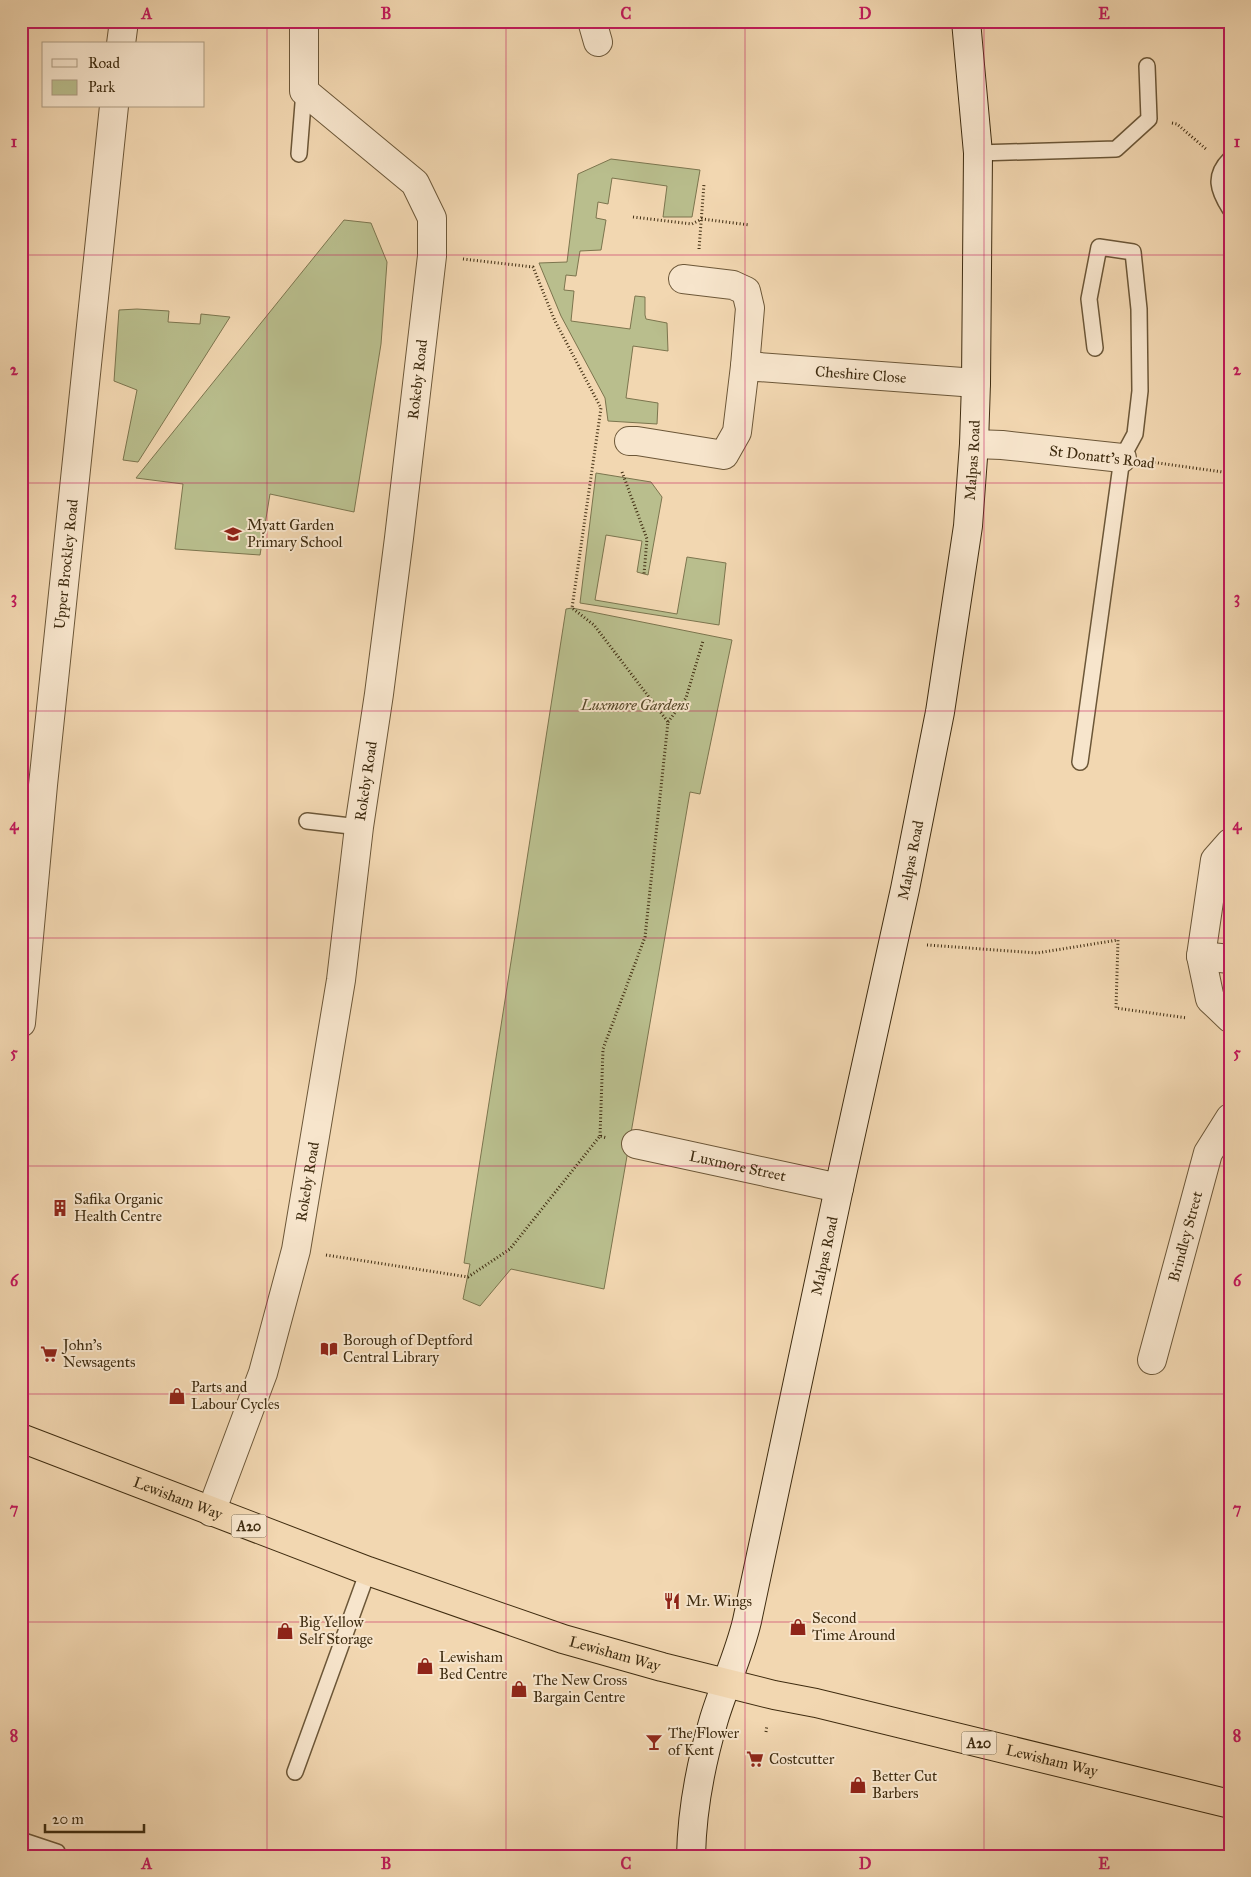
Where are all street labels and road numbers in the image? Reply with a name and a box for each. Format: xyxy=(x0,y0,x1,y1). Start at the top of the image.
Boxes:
street label: Rokeby Road xyxy=(404,338,431,420)
street label: Cheshire Close xyxy=(814,362,907,387)
street label: Malpas Road xyxy=(961,419,984,501)
street label: St Donatt's Road xyxy=(1048,442,1156,472)
street label: Upper Brockley Road xyxy=(50,498,82,630)
street label: Rokeby Road xyxy=(351,739,381,822)
street label: Malpas Road xyxy=(894,818,927,902)
street label: Rokeby Road xyxy=(292,1140,323,1223)
street label: Luxmore Street xyxy=(688,1147,788,1185)
street label: Brindley Street xyxy=(1165,1189,1206,1284)
street label: Malpas Road xyxy=(807,1214,842,1297)
street label: Lewisham Way xyxy=(131,1473,226,1524)
road number: A20 xyxy=(232,1514,266,1538)
street label: Lewisham Way xyxy=(567,1632,663,1675)
road number: A20 xyxy=(962,1732,996,1755)
street label: Lewisham Way xyxy=(1004,1741,1101,1781)

